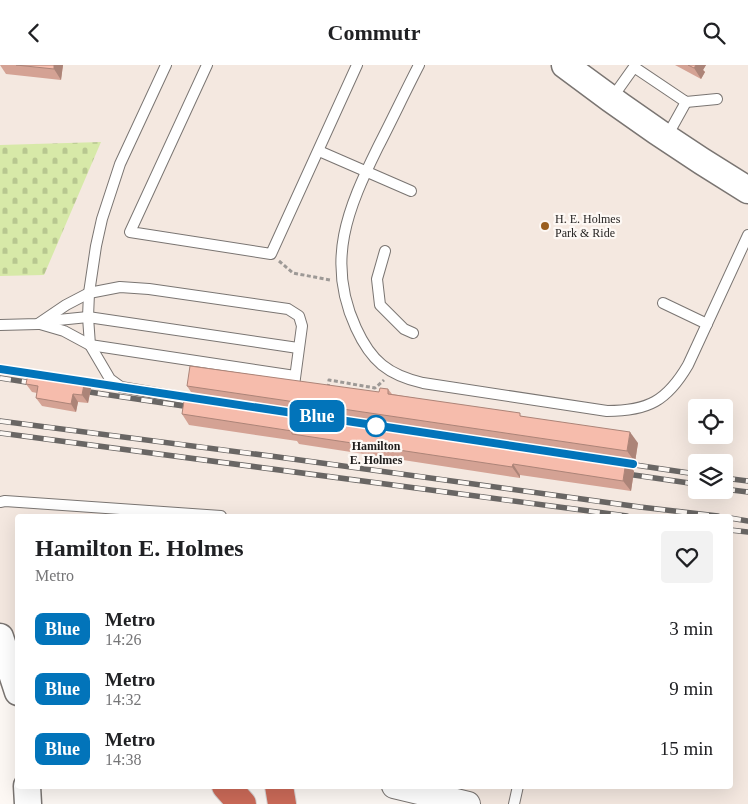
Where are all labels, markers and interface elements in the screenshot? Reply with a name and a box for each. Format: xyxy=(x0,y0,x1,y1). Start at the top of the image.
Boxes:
icon: back xyxy=(20,19,48,47)
icon: search xyxy=(700,19,728,47)
text: Commutr xyxy=(328,20,420,45)
place label: H. E. Holmes Park & Ride xyxy=(555,212,621,240)
marker: H. E. Holmes Park & Ride xyxy=(539,220,551,232)
map controls xyxy=(688,399,733,499)
button: locate xyxy=(688,399,733,444)
line badge: Blue xyxy=(282,400,352,432)
text: Blue xyxy=(299,406,335,426)
marker: Hamilton E. Holmes xyxy=(365,415,387,437)
place label: Hamilton E. Holmes xyxy=(350,439,403,467)
button: layers xyxy=(688,454,733,499)
button: heart xyxy=(661,531,713,583)
text: Hamilton E. Holmes xyxy=(35,535,244,561)
text: Metro xyxy=(35,567,74,584)
text: Metro xyxy=(105,609,155,630)
text: 3 min xyxy=(669,618,713,639)
text: Blue xyxy=(45,619,80,639)
text: 14:26 xyxy=(105,631,141,648)
text: Metro xyxy=(105,669,155,690)
text: 9 min xyxy=(669,678,713,699)
text: Blue xyxy=(45,679,80,699)
text: 14:32 xyxy=(105,691,141,708)
text: Metro xyxy=(105,729,155,750)
text: 15 min xyxy=(660,738,713,759)
text: Blue xyxy=(45,739,80,759)
text: 14:38 xyxy=(105,751,141,768)

